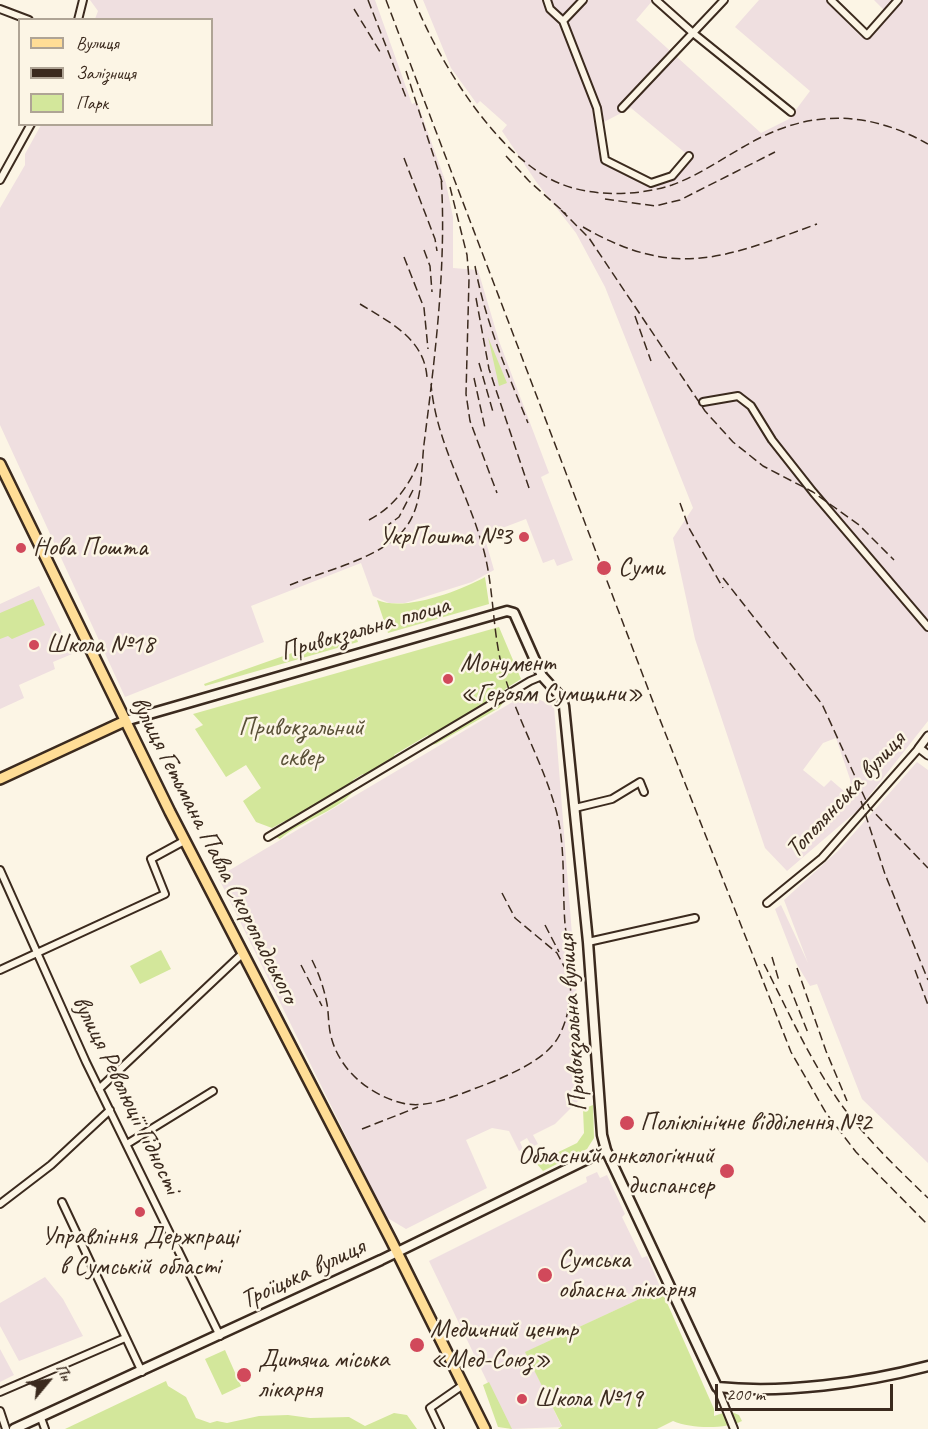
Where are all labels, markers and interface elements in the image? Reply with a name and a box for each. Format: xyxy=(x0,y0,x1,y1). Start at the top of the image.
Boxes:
legend xyxy=(18,18,213,126)
text: Вулиця xyxy=(76,32,119,54)
text: Залізниця xyxy=(76,62,136,84)
text: Парк xyxy=(76,92,108,114)
place label: УкрПошта №3 xyxy=(379,521,512,553)
marker: УкрПошта №3 xyxy=(517,530,531,544)
place label: Нова Пошта xyxy=(33,532,147,564)
marker: Нова Пошта xyxy=(14,541,28,555)
place label: Суми xyxy=(618,552,665,584)
marker: Суми xyxy=(595,559,613,577)
street label: Привокзальна площа xyxy=(277,590,453,668)
place label: Школа №18 xyxy=(46,629,155,661)
marker: Школа №18 xyxy=(27,638,41,652)
place label: Монумент «Героям Сумщини» xyxy=(460,648,643,710)
marker: Монумент «Героям Сумщини» xyxy=(441,672,455,686)
street label: вулиця Гетьмана Павла Скоропадського xyxy=(123,691,305,1009)
park label: Привокзальний сквер xyxy=(238,712,364,774)
street label: Тополянська вулиця xyxy=(779,725,913,865)
street label: Привокзальна вулиця xyxy=(551,933,595,1113)
street label: вулиця Революції Гідності xyxy=(64,991,188,1199)
place label: Поліклінічне відділення №2 xyxy=(640,1107,872,1139)
marker: Поліклінічне відділення №2 xyxy=(618,1114,636,1132)
place label: Обласний онкологічний диспансер xyxy=(518,1140,714,1202)
marker: Обласний онкологічний диспансер xyxy=(718,1162,736,1180)
marker: Управління Держпраці в Сумській області xyxy=(133,1205,147,1219)
place label: Управління Держпраці в Сумській області xyxy=(41,1221,239,1282)
street label: Троїцька вулиця xyxy=(236,1232,370,1316)
place label: Сумська обласна лікарня xyxy=(558,1244,694,1306)
marker: Сумська обласна лікарня xyxy=(536,1266,554,1284)
place label: Медичний центр «Мед-Союз» xyxy=(430,1314,578,1376)
marker: Медичний центр «Мед-Союз» xyxy=(408,1336,426,1354)
place label: Дитяча міська лікарня xyxy=(258,1344,389,1406)
north arrow xyxy=(18,1351,78,1411)
text: Пн xyxy=(51,1360,77,1384)
marker: Дитяча міська лікарня xyxy=(235,1366,253,1384)
scale bar xyxy=(718,1372,896,1410)
place label: Школа №19 xyxy=(534,1383,643,1415)
text: 200 m xyxy=(726,1383,765,1405)
marker: Школа №19 xyxy=(515,1392,529,1406)

